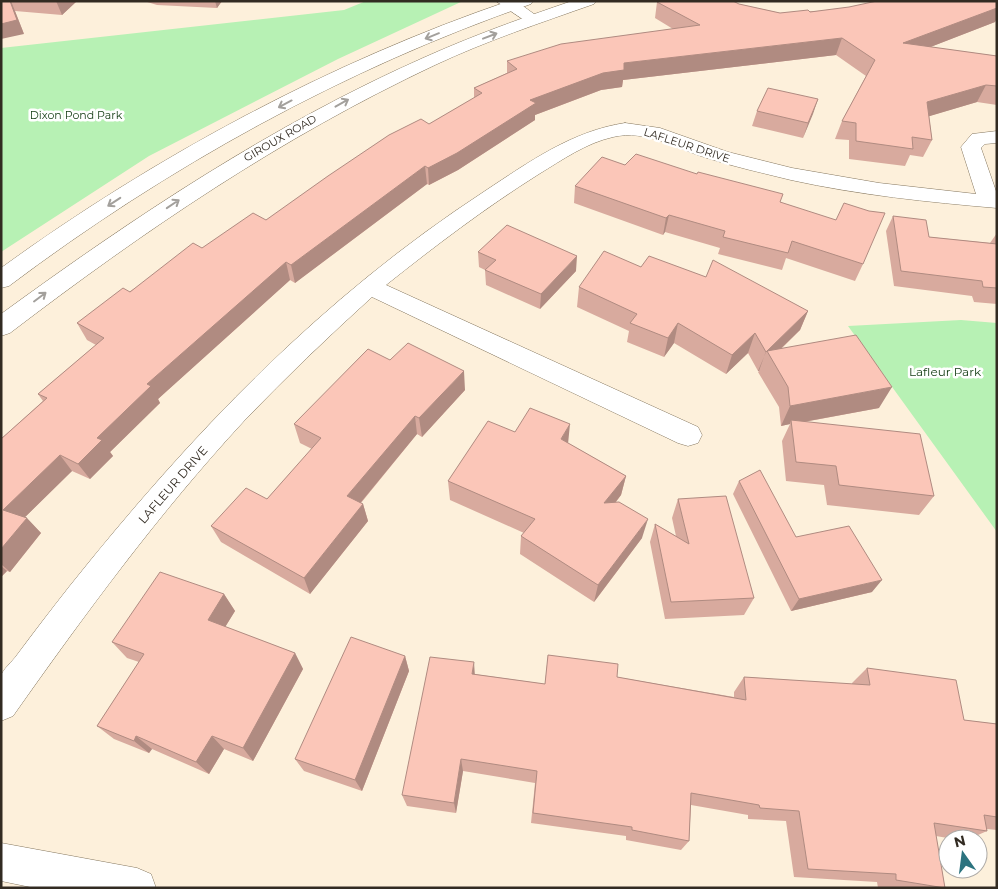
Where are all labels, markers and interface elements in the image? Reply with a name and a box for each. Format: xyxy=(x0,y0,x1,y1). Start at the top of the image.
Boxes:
one-way arrow xyxy=(482,31,497,40)
one-way arrow xyxy=(425,32,440,41)
one-way arrow xyxy=(335,98,350,108)
one-way arrow xyxy=(278,100,293,109)
park label: Dixon Pond Park xyxy=(30,108,123,122)
street label: GIROUX ROAD xyxy=(241,111,319,165)
street label: LAFLEUR DRIVE xyxy=(642,124,732,166)
one-way arrow xyxy=(107,197,121,208)
one-way arrow xyxy=(165,198,179,208)
one-way arrow xyxy=(33,292,46,303)
park label: Lafleur Park xyxy=(909,364,982,379)
street label: LAFLEUR DRIVE xyxy=(135,443,210,527)
north arrow xyxy=(938,829,988,879)
text: N xyxy=(952,831,968,851)

